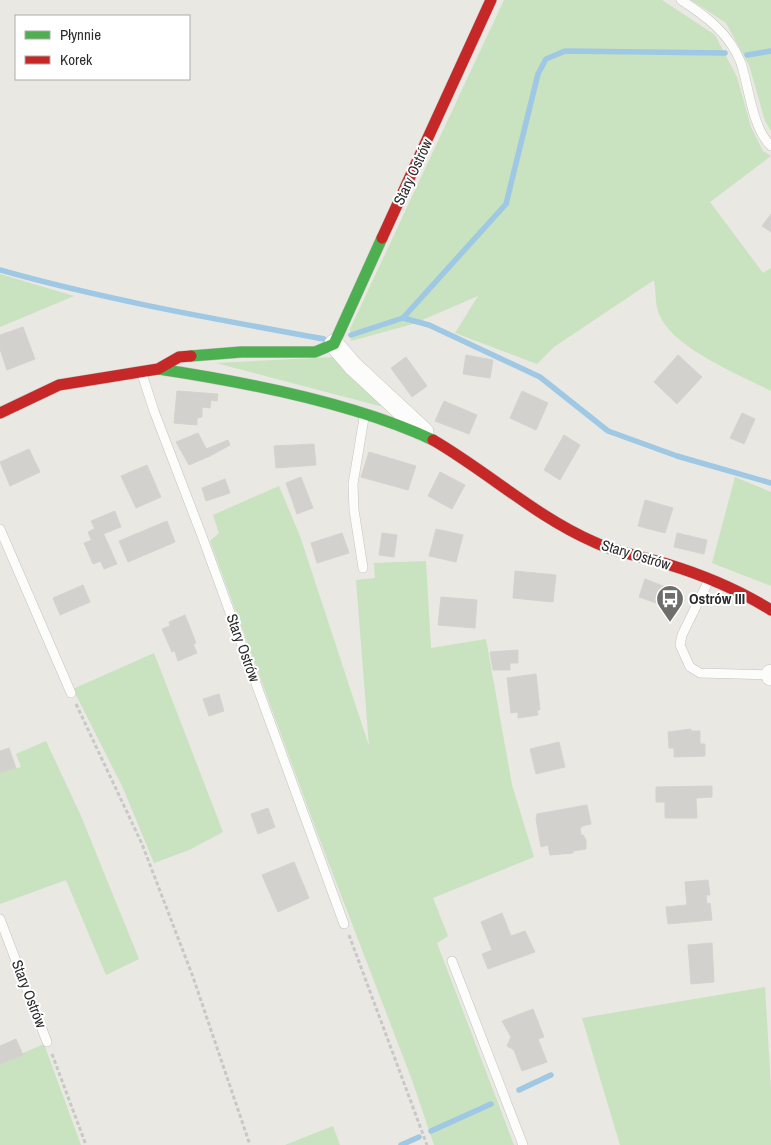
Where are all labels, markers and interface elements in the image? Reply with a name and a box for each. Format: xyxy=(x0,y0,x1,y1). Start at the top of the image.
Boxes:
legend xyxy=(15,15,190,80)
text: Płynnie xyxy=(60,24,101,45)
text: Korek xyxy=(60,49,93,70)
street label: Stary Ostrów xyxy=(388,135,437,208)
street label: Stary Ostrów xyxy=(599,534,673,575)
bus stop icon: Ostrów III xyxy=(655,584,685,623)
place label: Ostrów III xyxy=(689,588,745,609)
street label: Stary Ostrów xyxy=(221,611,266,685)
street label: Stary Ostrów xyxy=(7,957,52,1031)

